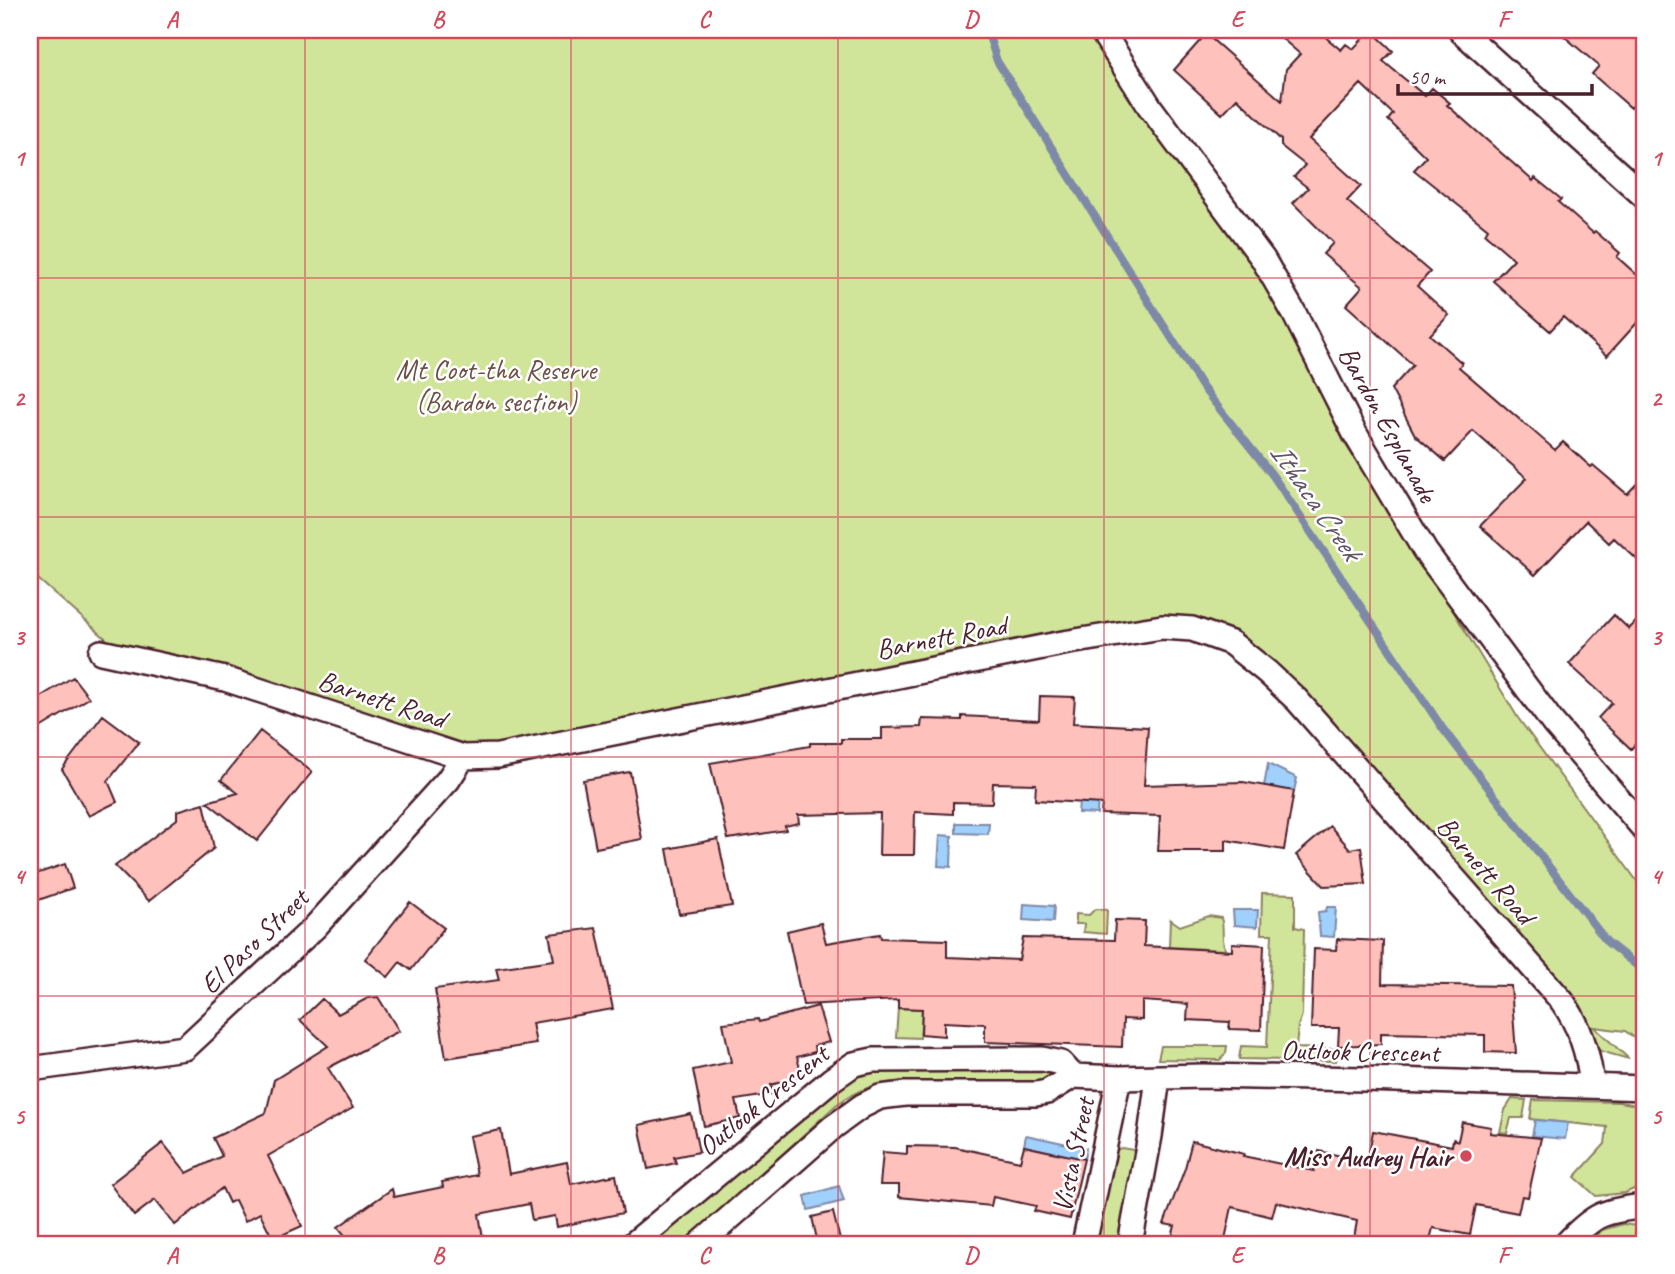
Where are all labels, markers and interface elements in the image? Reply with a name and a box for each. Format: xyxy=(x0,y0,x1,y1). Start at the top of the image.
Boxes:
text: A xyxy=(166,5,180,34)
text: B xyxy=(432,5,446,34)
text: C xyxy=(699,5,713,34)
text: D xyxy=(964,5,980,34)
text: E xyxy=(1231,5,1247,34)
text: F xyxy=(1498,5,1514,34)
scale bar xyxy=(1398,52,1593,96)
text: 50 m xyxy=(1409,64,1447,90)
text: 1 xyxy=(14,144,27,173)
text: 1 xyxy=(1651,144,1664,173)
street label: Bardon Esplanade xyxy=(1331,340,1446,510)
park label: Mt Coot-tha Reserve (Bardon section) xyxy=(396,352,598,419)
text: 2 xyxy=(14,384,27,413)
text: 2 xyxy=(1651,384,1664,413)
water label: Ithaca Creek xyxy=(1262,435,1373,571)
street label: Barnett Road xyxy=(873,606,1013,667)
text: 3 xyxy=(14,623,27,652)
text: 3 xyxy=(1651,623,1664,652)
street label: Barnett Road xyxy=(314,662,454,737)
street label: Barnett Road xyxy=(1430,809,1545,934)
text: 4 xyxy=(14,862,27,891)
text: 4 xyxy=(1651,862,1664,891)
street label: El Paso Street xyxy=(193,879,317,1001)
street label: Outlook Crescent xyxy=(1281,1032,1442,1070)
street label: Outlook Crescent xyxy=(690,1035,838,1163)
street label: Vista Street xyxy=(1044,1092,1103,1215)
text: 5 xyxy=(14,1102,26,1131)
text: 5 xyxy=(1651,1102,1663,1131)
place label: Miss Audrey Hair xyxy=(1284,1139,1455,1175)
marker: Miss Audrey Hair xyxy=(1458,1148,1474,1164)
text: A xyxy=(166,1241,180,1270)
text: B xyxy=(432,1241,446,1270)
text: C xyxy=(699,1241,713,1270)
text: D xyxy=(964,1241,980,1270)
text: E xyxy=(1231,1241,1247,1270)
text: F xyxy=(1498,1241,1514,1270)

